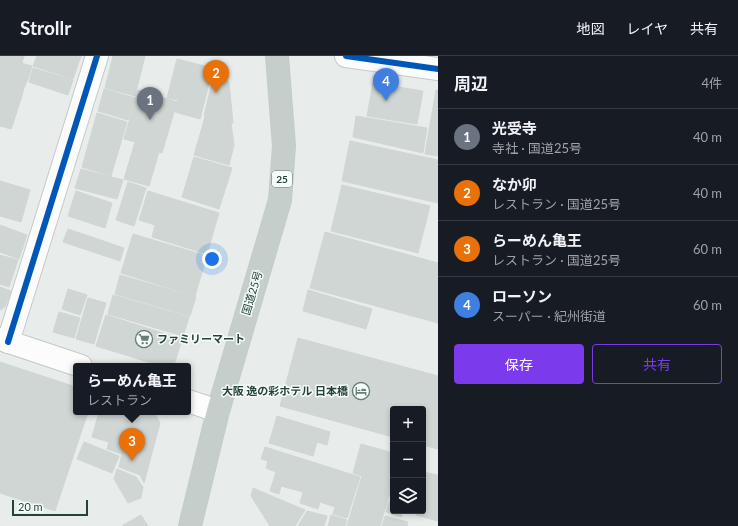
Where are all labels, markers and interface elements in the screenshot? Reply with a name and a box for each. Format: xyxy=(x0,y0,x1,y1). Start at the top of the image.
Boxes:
text: Strollr xyxy=(20,16,71,39)
text: 地図 xyxy=(576,20,604,37)
text: レイヤ xyxy=(626,20,668,37)
text: 共有 xyxy=(690,20,718,37)
pin: 2 xyxy=(203,60,229,93)
pin: 4 xyxy=(373,68,399,101)
text: 周辺 xyxy=(454,73,488,94)
text: 4件 xyxy=(701,75,722,91)
pin: 1 xyxy=(137,87,163,120)
text: 光受寺 xyxy=(492,119,537,137)
text: 1 xyxy=(463,129,471,145)
text: 40 m xyxy=(693,129,722,145)
text: 寺社 · 国道25号 xyxy=(492,140,582,156)
road number: 25 xyxy=(272,171,292,187)
text: なか卯 xyxy=(492,175,537,193)
text: 2 xyxy=(463,185,471,201)
text: 40 m xyxy=(693,185,722,201)
text: レストラン · 国道25号 xyxy=(492,196,621,212)
text: らーめん亀王 xyxy=(492,231,582,249)
text: 3 xyxy=(463,241,471,257)
text: 60 m xyxy=(693,241,722,257)
your location xyxy=(202,249,222,269)
text: レストラン · 国道25号 xyxy=(492,252,621,268)
street label: 国道25号 xyxy=(239,269,264,317)
text: ローソン xyxy=(492,287,552,305)
text: 4 xyxy=(463,297,471,313)
text: 60 m xyxy=(693,297,722,313)
text: スーパー · 紀州街道 xyxy=(492,308,606,324)
supermarket icon: ファミリーマート xyxy=(134,329,154,349)
place label: ファミリーマート xyxy=(157,332,245,345)
button: 保存 xyxy=(454,344,584,384)
button: 共有 xyxy=(592,344,722,384)
popup xyxy=(73,363,191,415)
text: らーめん亀王 xyxy=(87,371,177,389)
hotel icon: 大阪 逸の彩ホテル 日本橋 xyxy=(351,381,371,401)
place label: 大阪 逸の彩ホテル 日本橋 xyxy=(222,384,348,397)
text: レストラン xyxy=(87,392,152,408)
map controls xyxy=(390,406,426,514)
button: + xyxy=(390,406,426,442)
pin: 3 xyxy=(119,428,145,461)
button: − xyxy=(390,442,426,478)
button: layers xyxy=(390,478,426,514)
scale bar xyxy=(12,498,88,517)
text: 20 m xyxy=(18,500,43,513)

